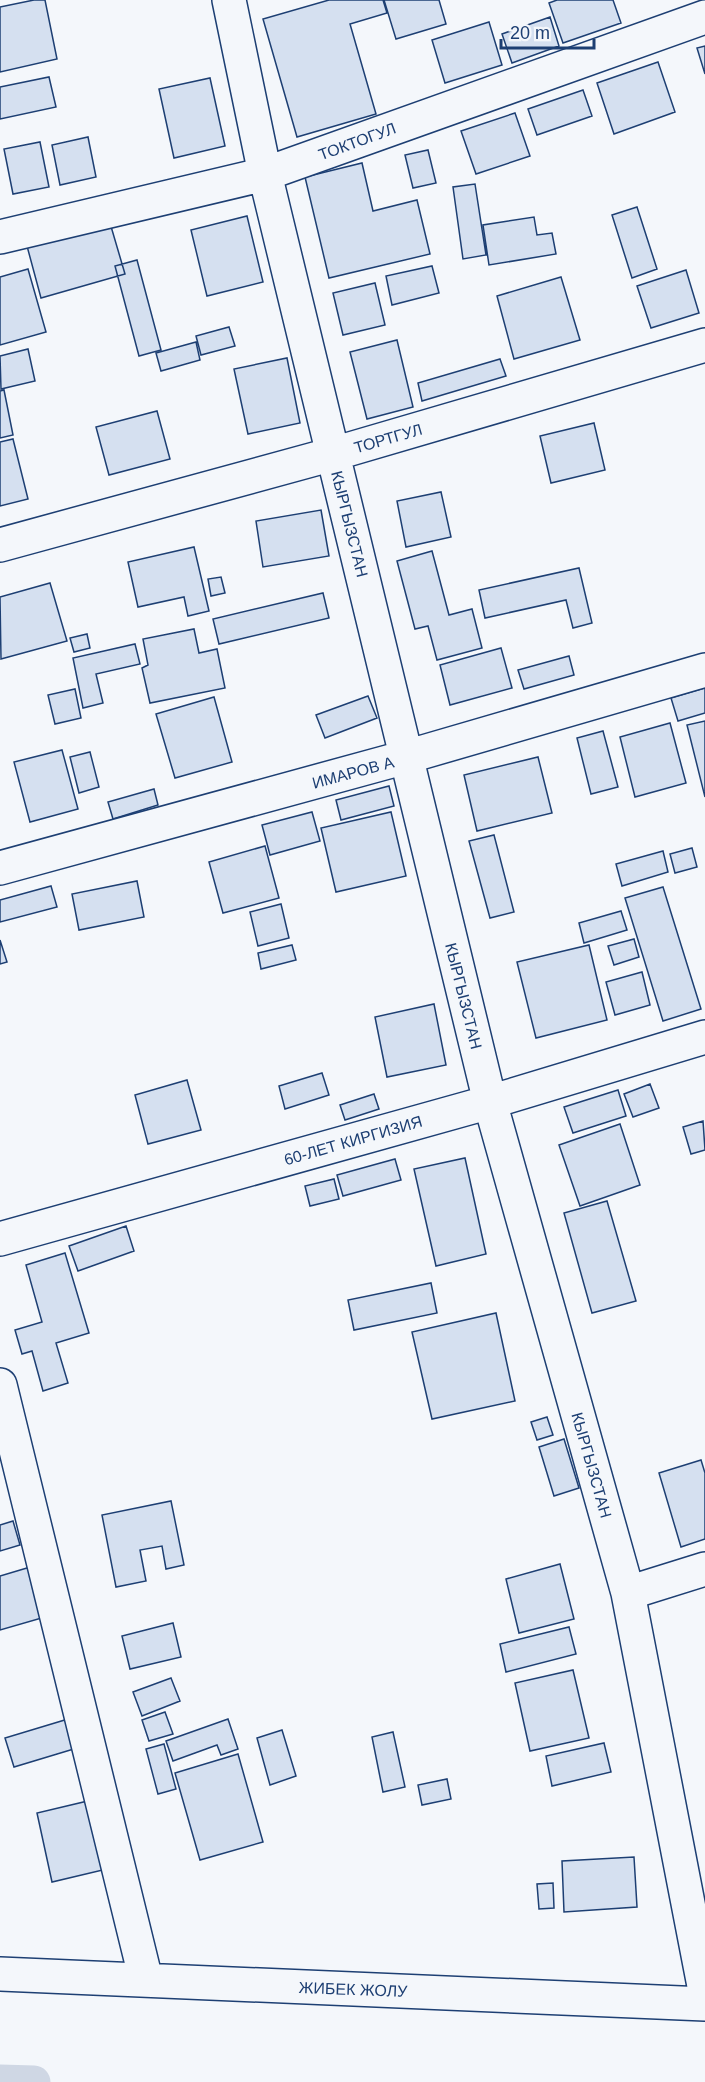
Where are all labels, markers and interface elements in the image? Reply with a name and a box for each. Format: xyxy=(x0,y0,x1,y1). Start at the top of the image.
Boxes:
scale bar xyxy=(501,12,594,50)
text: 20 m xyxy=(510,23,550,43)
street label: ТОКТОГУЛ xyxy=(316,120,398,163)
street label: ТОРТГУЛ xyxy=(352,421,424,456)
street label: КЫРГЫЗСТАН xyxy=(328,469,371,579)
street label: ИМАРОВ А xyxy=(310,753,396,792)
street label: КЫРГЫЗСТАН xyxy=(442,941,485,1051)
street label: 60-ЛЕТ КИРГИЗИЯ xyxy=(282,1113,424,1168)
street label: КЫРГЫЗСТАН xyxy=(568,1410,615,1520)
street label: ЖИБЕК ЖОЛУ xyxy=(298,1979,408,2000)

